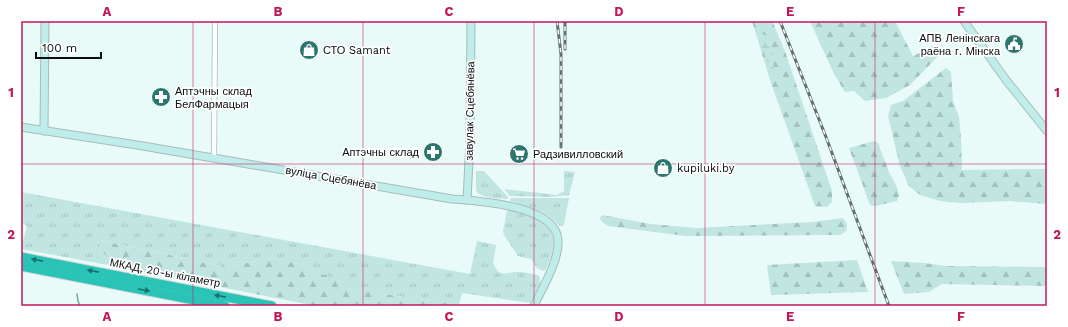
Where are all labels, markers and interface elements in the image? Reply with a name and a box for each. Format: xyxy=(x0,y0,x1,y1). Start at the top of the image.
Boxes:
text: A xyxy=(103,4,112,19)
text: B xyxy=(274,4,283,19)
text: C xyxy=(445,4,454,19)
text: D xyxy=(614,4,624,19)
text: E xyxy=(786,4,794,19)
text: F xyxy=(957,4,965,19)
place label: АПВ Ленінскага раёна г. Мінска xyxy=(919,32,1001,58)
public building icon: АПВ Ленінскага раёна г. Мінска xyxy=(1003,33,1025,55)
scale bar xyxy=(36,34,101,60)
shop icon: СТО Samant xyxy=(298,39,320,61)
text: 100 m xyxy=(42,41,77,55)
place label: СТО Samant xyxy=(323,44,391,57)
street label: завулак Сцебянёва xyxy=(463,60,477,161)
text: 1 xyxy=(8,85,14,100)
place label: Аптэчны склад БелФармацыя xyxy=(175,85,252,111)
text: 1 xyxy=(1054,85,1060,100)
pharmacy icon: Аптэчны склад БелФармацыя xyxy=(150,86,172,108)
pharmacy icon: Аптэчны склад xyxy=(422,141,444,163)
supermarket icon: Радзивилловский xyxy=(508,143,530,165)
place label: Аптэчны склад xyxy=(342,146,420,159)
place label: Радзивилловский xyxy=(533,148,623,161)
shop icon: kupiluki.by xyxy=(652,157,674,179)
place label: kupiluki.by xyxy=(677,162,735,175)
street label: вуліца Сцебянёва xyxy=(285,164,378,193)
text: 2 xyxy=(7,227,15,242)
text: 2 xyxy=(1053,227,1061,242)
street label: МКАД, 20-ы кіламетр xyxy=(109,256,221,290)
one-way arrow xyxy=(31,257,43,263)
one-way arrow xyxy=(87,268,99,274)
one-way arrow xyxy=(138,288,150,294)
one-way arrow xyxy=(214,293,226,299)
text: A xyxy=(103,309,112,324)
text: B xyxy=(274,309,283,324)
text: C xyxy=(445,309,454,324)
text: D xyxy=(614,309,624,324)
text: E xyxy=(786,309,794,324)
text: F xyxy=(957,309,965,324)

